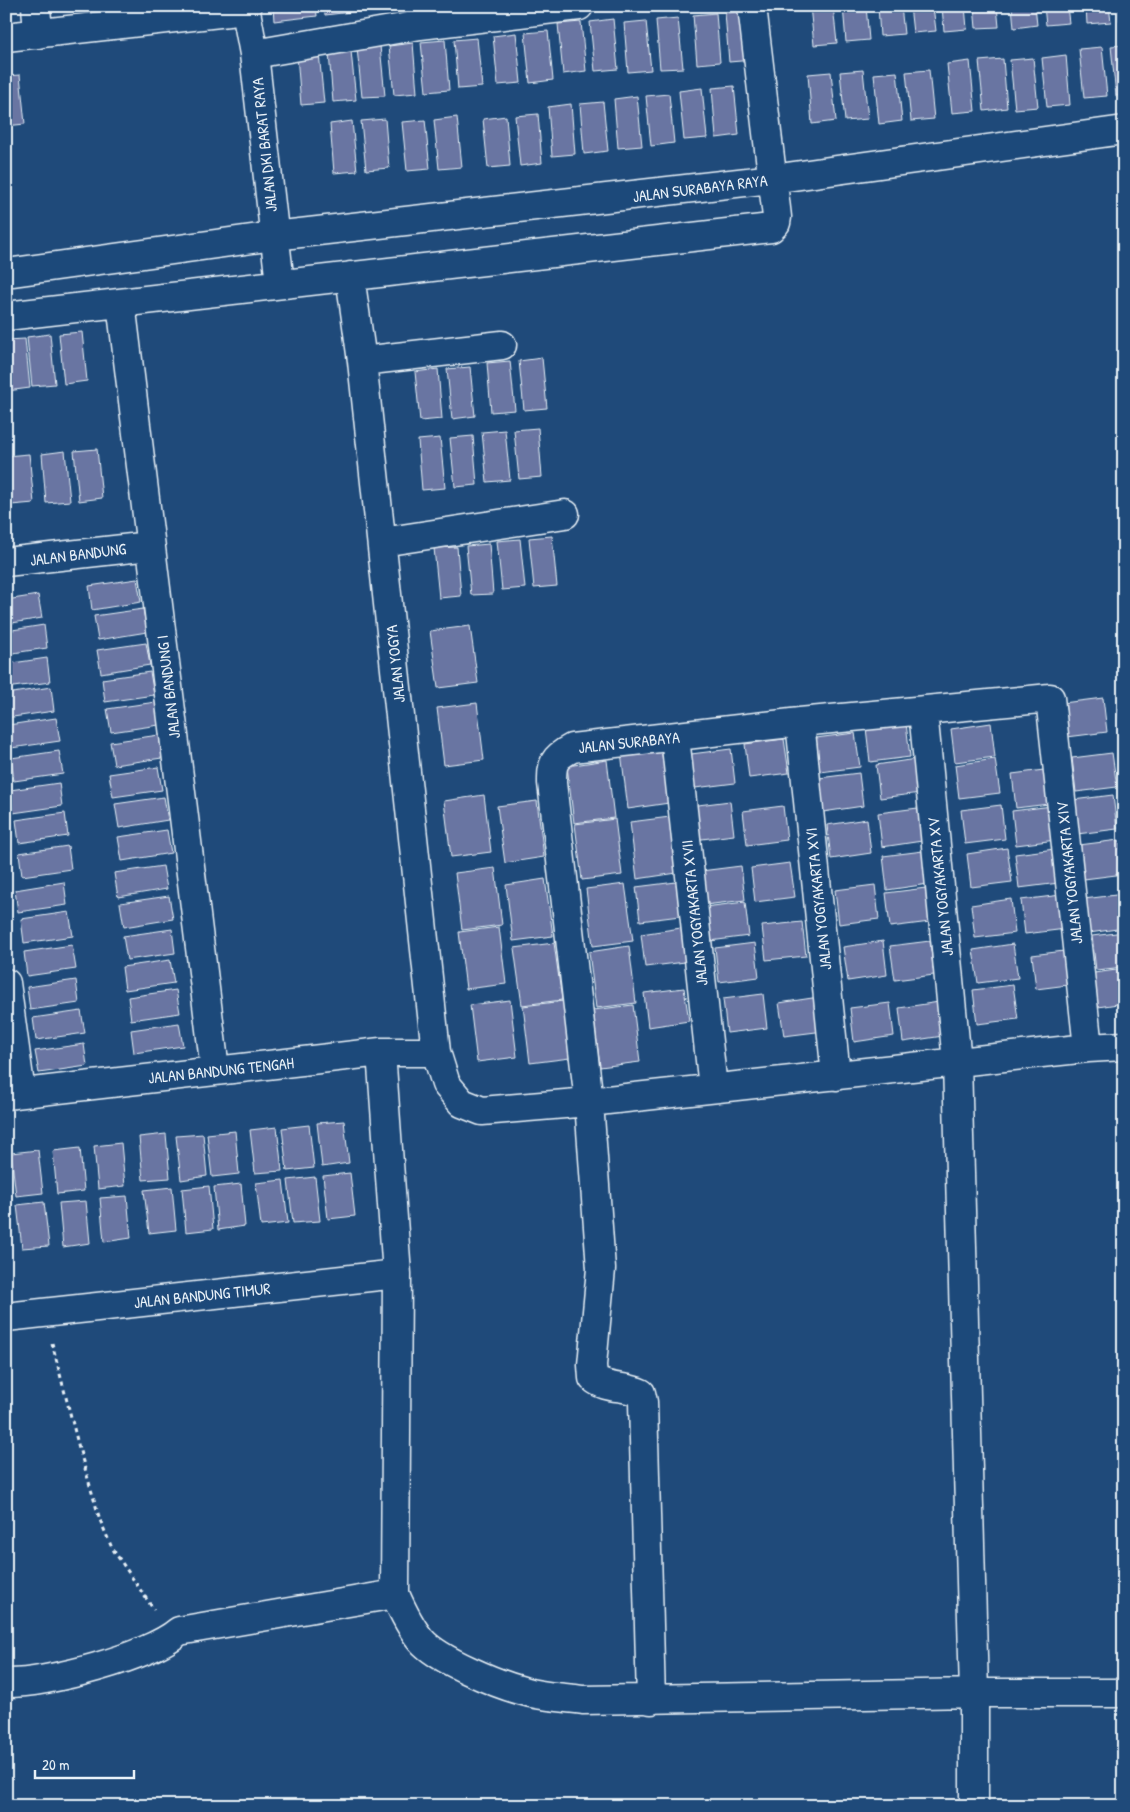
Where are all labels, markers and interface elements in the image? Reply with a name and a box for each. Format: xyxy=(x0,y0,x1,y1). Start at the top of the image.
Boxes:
street label: JALAN DKI BARAT RAYA xyxy=(246,76,282,213)
street label: JALAN SURABAYA RAYA xyxy=(631,169,769,207)
street label: JALAN BANDUNG xyxy=(29,537,128,571)
street label: JALAN YOGYA xyxy=(380,624,410,704)
street label: JALAN BANDUNG I xyxy=(151,634,185,740)
street label: JALAN SURABAYA xyxy=(577,726,681,758)
street label: JALAN YOGYAKARTA XIV xyxy=(1051,801,1087,945)
street label: JALAN YOGYAKARTA XV xyxy=(922,817,958,957)
street label: JALAN YOGYAKARTA XVI xyxy=(800,827,836,971)
street label: JALAN YOGYAKARTA XVII xyxy=(675,839,713,987)
street label: JALAN BANDUNG TENGAH xyxy=(147,1051,295,1089)
street label: JALAN BANDUNG TIMUR xyxy=(133,1277,271,1313)
scale bar xyxy=(35,1747,134,1779)
text: 20 m xyxy=(42,1754,69,1775)

